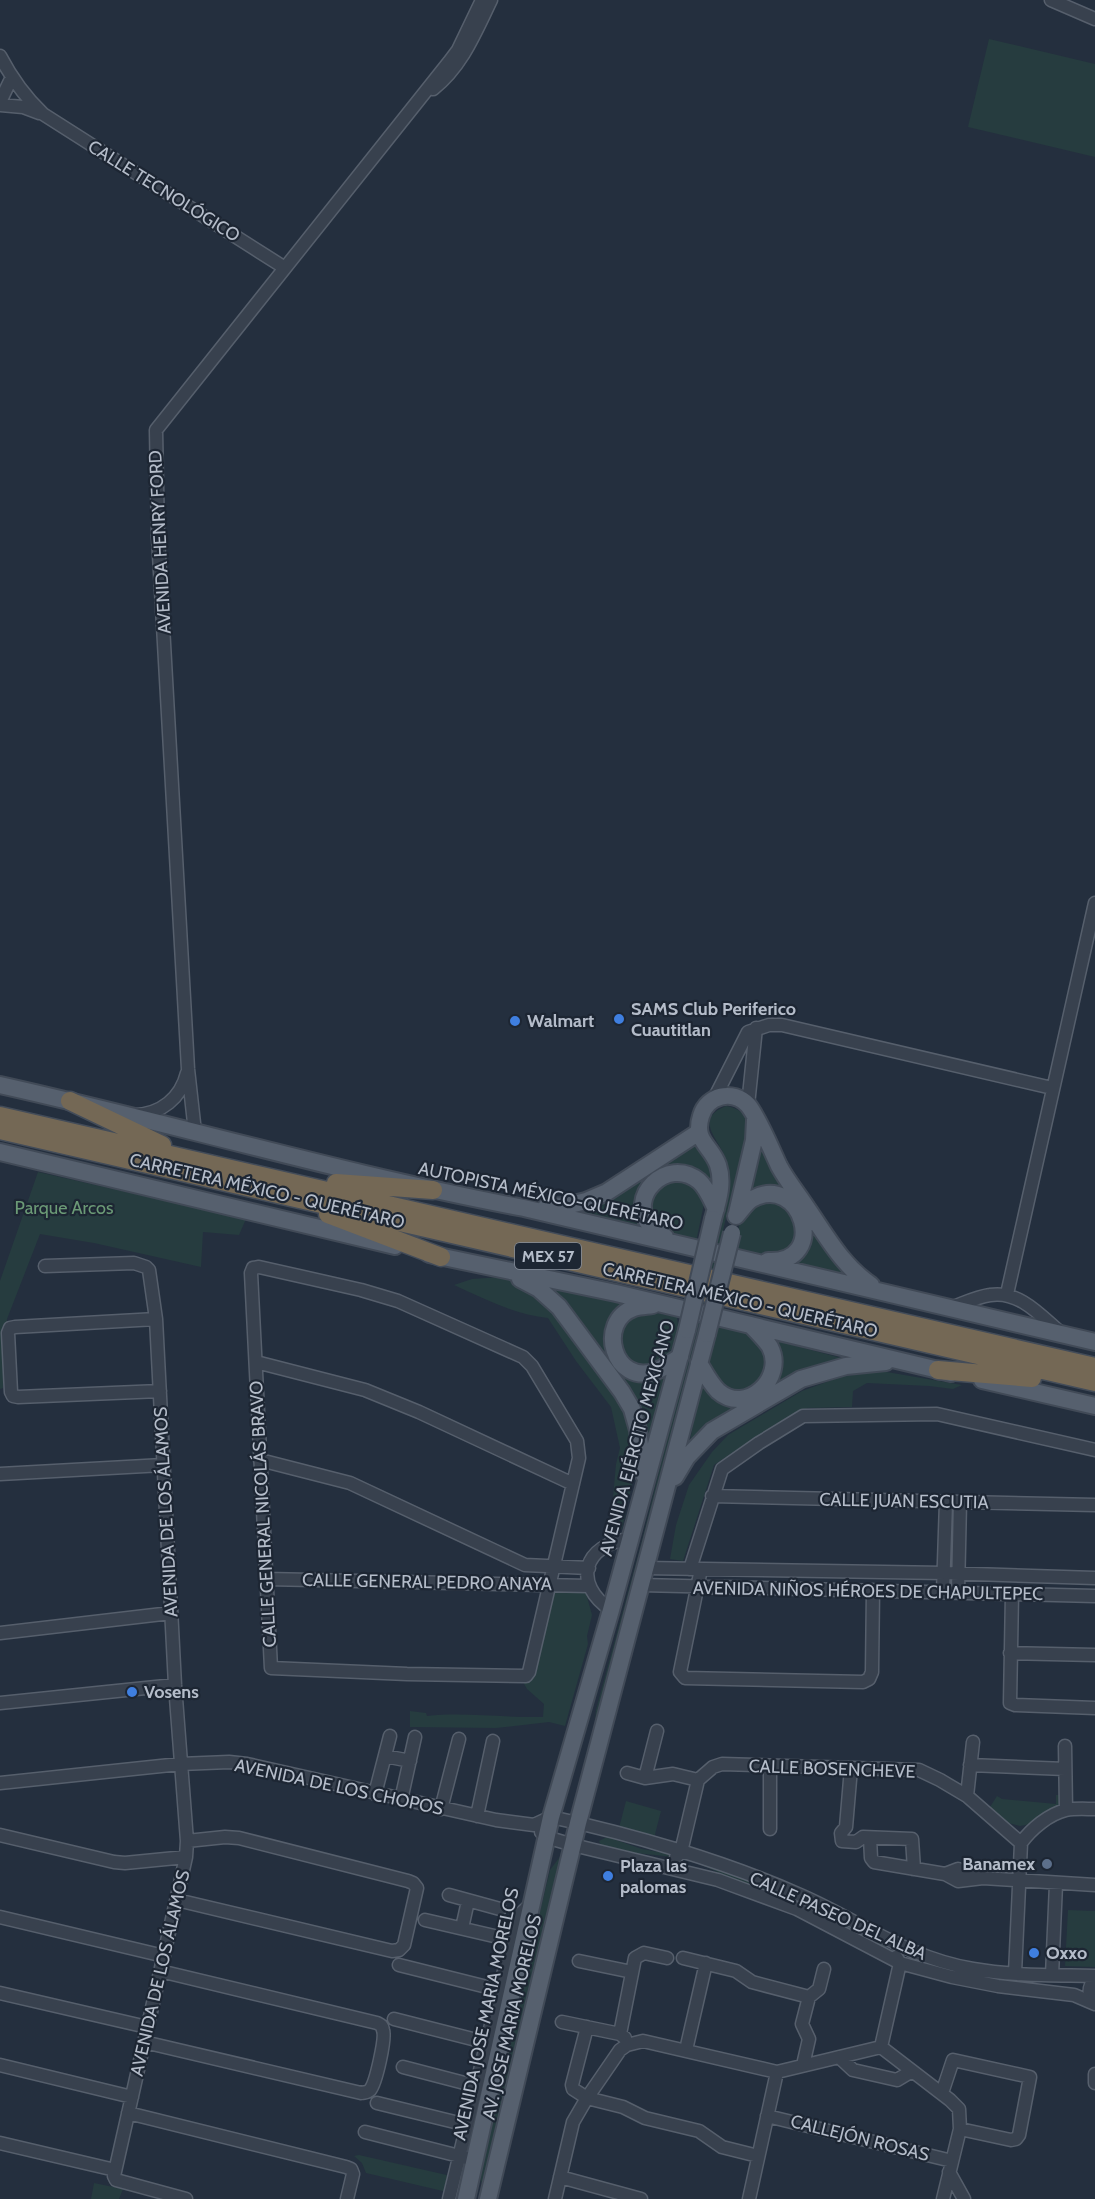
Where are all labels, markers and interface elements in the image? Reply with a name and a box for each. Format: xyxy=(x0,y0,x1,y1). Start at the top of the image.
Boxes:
street label: CALLE TECNOLÓGICO xyxy=(84,135,244,247)
street label: AVENIDA HENRY FORD xyxy=(144,450,176,634)
place label: SAMS Club Periferico Cuautitlan xyxy=(631,998,796,1041)
place label: Walmart xyxy=(527,1010,594,1032)
marker: SAMS Club Periferico Cuautitlan xyxy=(612,1012,626,1026)
marker: Walmart xyxy=(508,1014,522,1028)
street label: CARRETERA MÉXICO - QUERÉTARO xyxy=(127,1149,407,1233)
street label: AUTOPISTA MÉXICO-QUERÉTARO xyxy=(417,1157,686,1235)
park label: Parque Arcos xyxy=(15,1197,113,1219)
road number: MEX 57 xyxy=(515,1243,581,1269)
street label: CARRETERA MÉXICO - QUERÉTARO xyxy=(600,1258,880,1342)
street label: AVENIDA EJÉRCITO MEXICANO xyxy=(595,1318,679,1558)
street label: CALLE GENERAL NICOLÁS BRAVO xyxy=(245,1380,281,1648)
street label: AVENIDA DE LOS ÁLAMOS xyxy=(150,1406,182,1618)
street label: CALLE JUAN ESCUTIA xyxy=(819,1489,989,1513)
street label: CALLE GENERAL PEDRO ANAYA xyxy=(302,1569,552,1595)
street label: AVENIDA NIÑOS HÉROES DE CHAPULTEPEC xyxy=(693,1577,1043,1605)
place label: Vosens xyxy=(144,1681,199,1703)
marker: Vosens xyxy=(125,1685,139,1699)
street label: AVENIDA DE LOS CHOPOS xyxy=(233,1754,445,1820)
street label: CALLE BOSENCHEVE xyxy=(748,1755,916,1783)
place label: Banamex xyxy=(962,1853,1035,1875)
place label: Plaza las palomas xyxy=(620,1855,688,1898)
marker: Banamex xyxy=(1040,1857,1054,1871)
street label: CALLE PASEO DEL ALBA xyxy=(746,1867,930,1965)
street label: AVENIDA DE LOS ÁLAMOS xyxy=(126,1868,194,2078)
marker: Plaza las palomas xyxy=(601,1869,615,1883)
street label: AVENIDA JOSE MARIA MORELOS xyxy=(448,1886,524,2142)
street label: AV. JOSE MARIA MORELOS xyxy=(478,1912,546,2122)
place label: Oxxo xyxy=(1046,1942,1087,1964)
marker: Oxxo xyxy=(1027,1946,1041,1960)
street label: CALLEJÓN ROSAS xyxy=(788,2110,932,2166)

